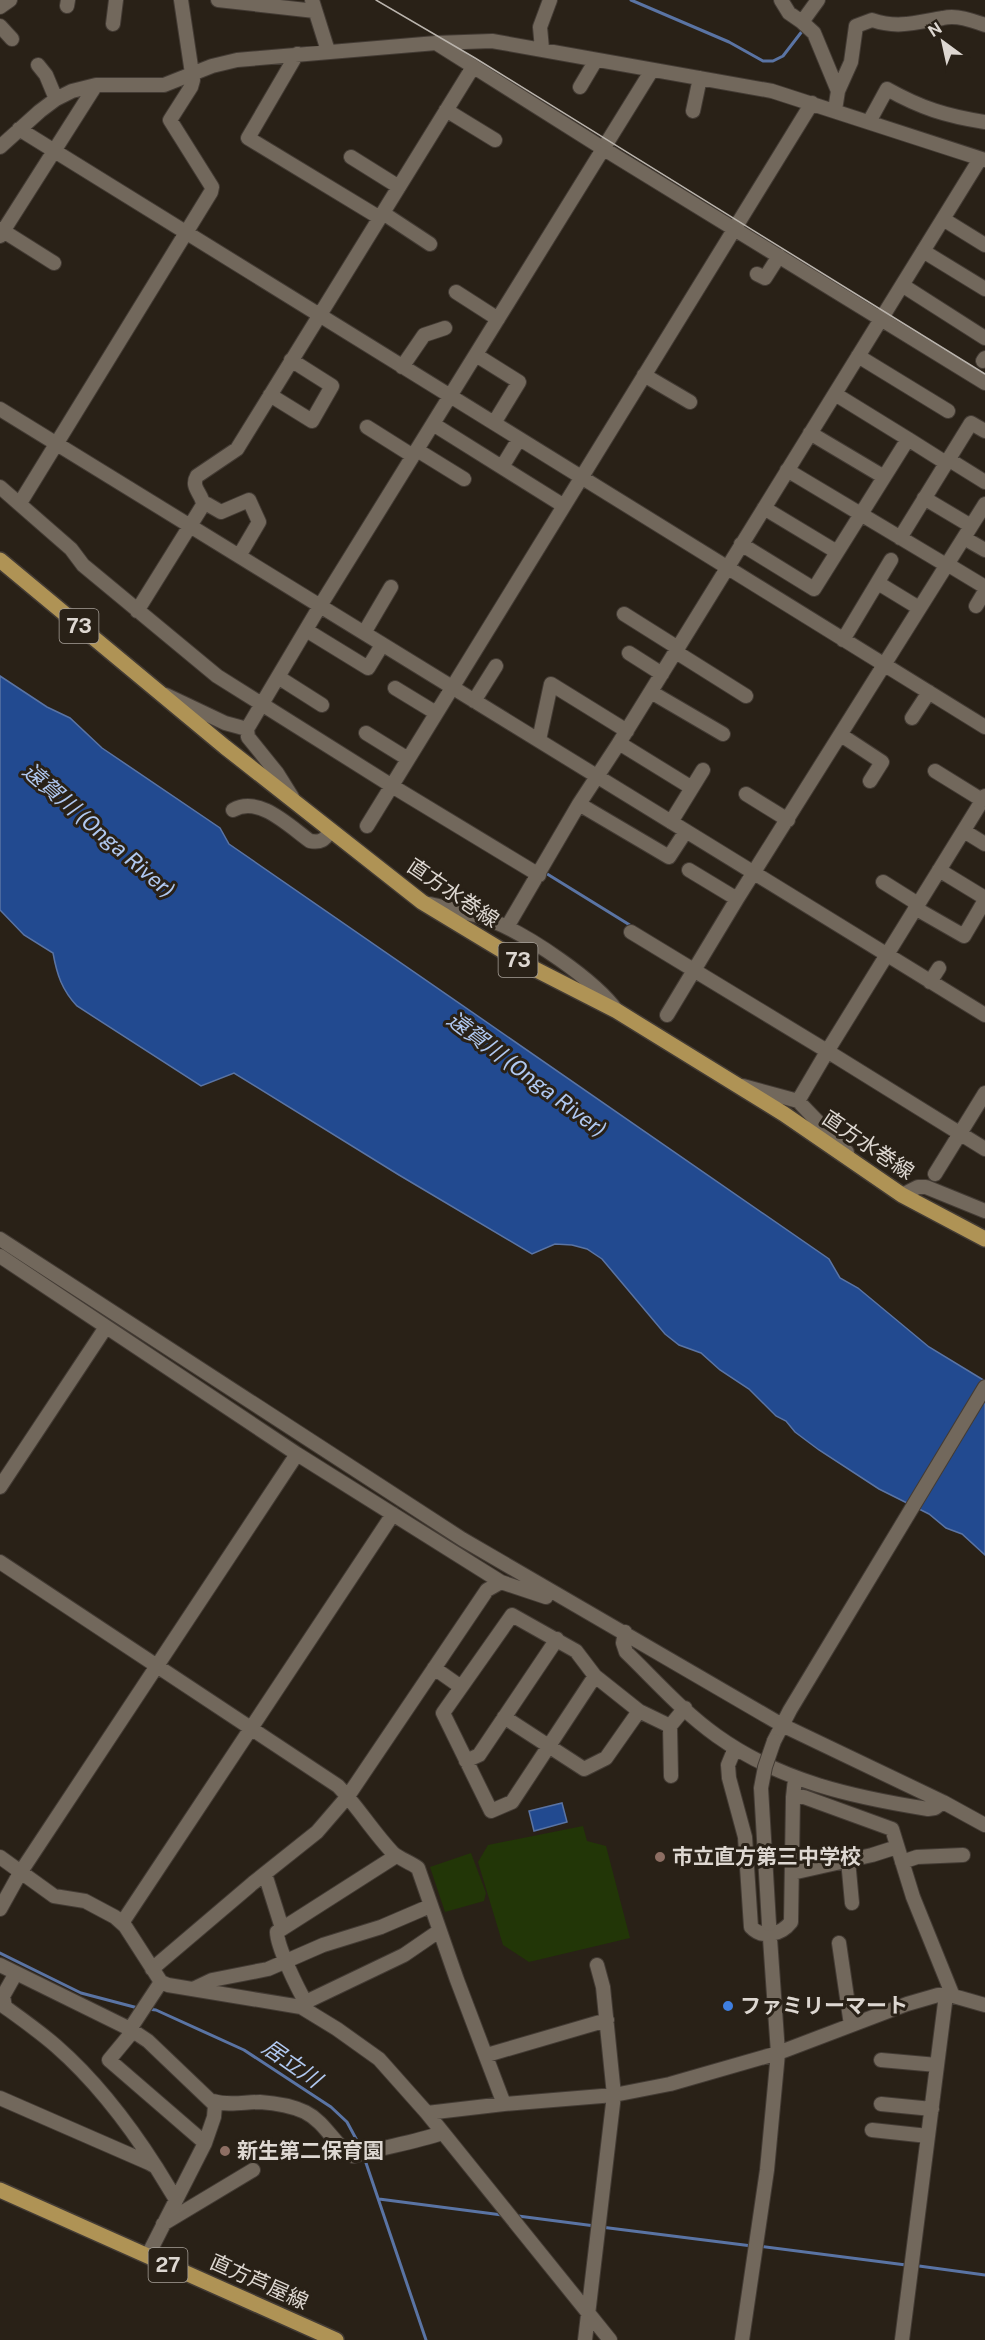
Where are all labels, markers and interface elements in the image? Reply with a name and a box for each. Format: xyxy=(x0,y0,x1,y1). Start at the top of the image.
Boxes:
north arrow xyxy=(913,12,973,72)
text: N xyxy=(925,18,946,41)
road number: 73 xyxy=(60,609,98,643)
water label: 遠賀川 (Onga River) xyxy=(18,757,180,903)
street label: 直方水巻線 xyxy=(403,853,504,932)
road number: 73 xyxy=(498,943,538,977)
water label: 遠賀川 (Onga River) xyxy=(442,1006,612,1142)
street label: 直方水巻線 xyxy=(818,1105,919,1184)
place label: 市立直方第三中学校 xyxy=(672,1844,861,1869)
marker: 市立直方第三中学校 xyxy=(653,1850,667,1864)
place label: ファミリーマート xyxy=(740,1993,908,2018)
marker: ファミリーマート xyxy=(721,1999,735,2013)
water label: 居立川 xyxy=(258,2033,328,2094)
place label: 新生第二保育園 xyxy=(237,2138,384,2163)
marker: 新生第二保育園 xyxy=(218,2144,232,2158)
road number: 27 xyxy=(148,2248,188,2282)
street label: 直方芦屋線 xyxy=(206,2249,312,2314)

